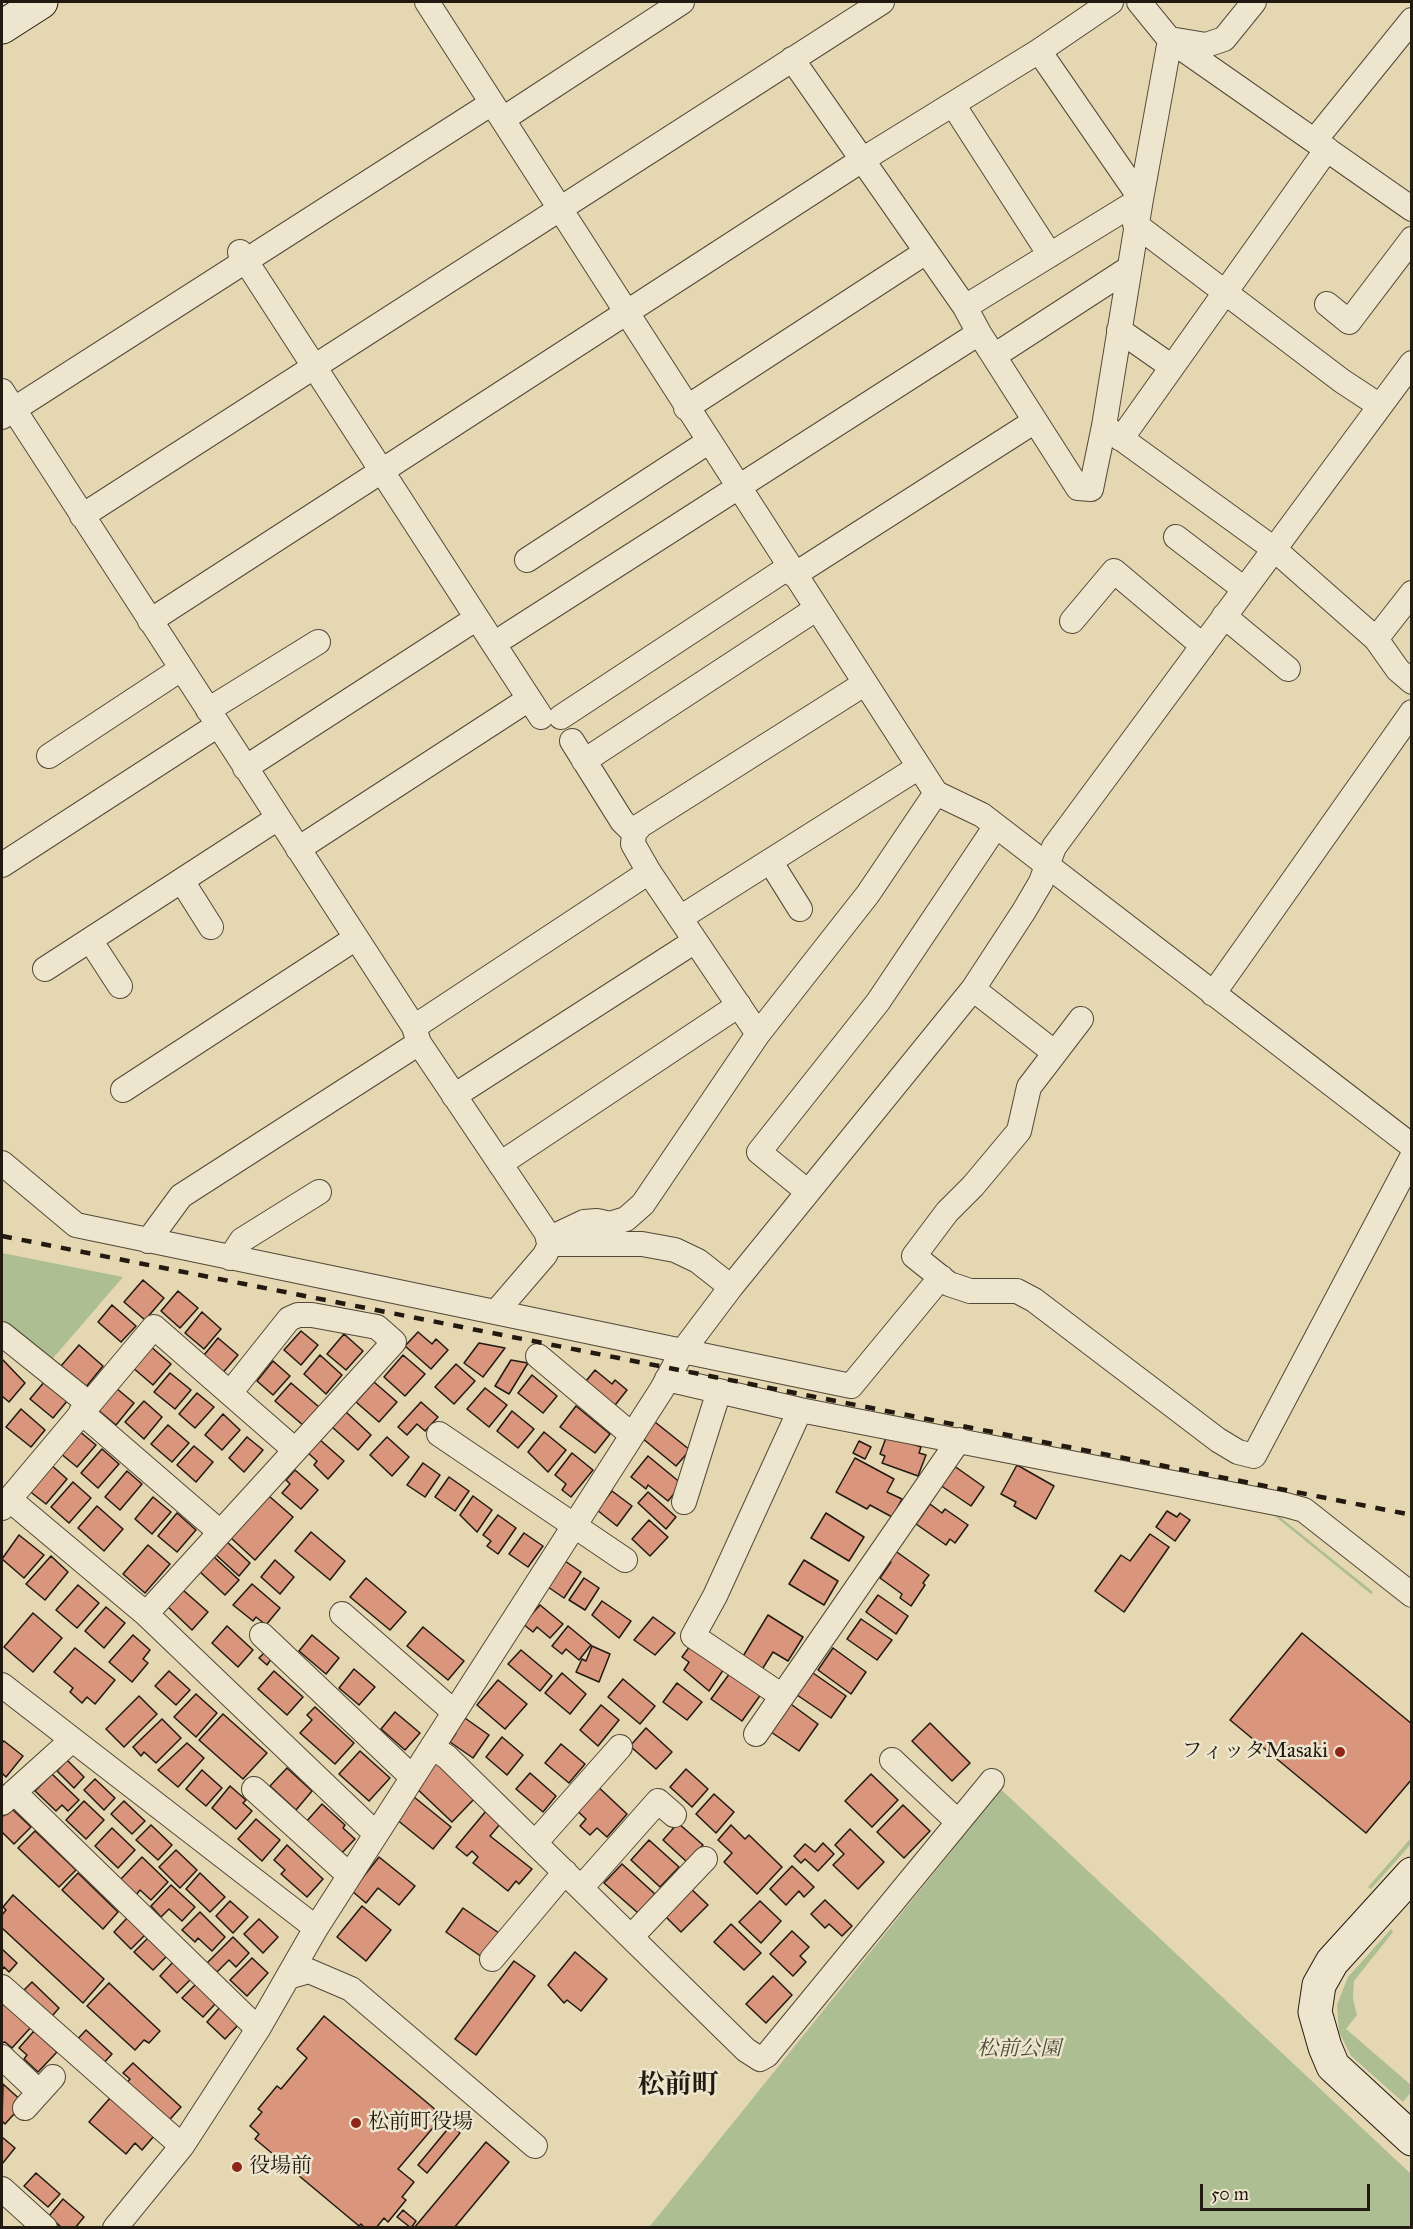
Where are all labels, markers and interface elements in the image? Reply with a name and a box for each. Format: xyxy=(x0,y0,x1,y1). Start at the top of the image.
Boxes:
place label: フィッタMasaki xyxy=(1181,1739,1328,1765)
marker: フィッタMasaki xyxy=(1333,1745,1347,1759)
park label: 松前公園 xyxy=(977,2037,1061,2063)
district label: 松前町 xyxy=(638,2070,718,2102)
place label: 松前町役場 xyxy=(368,2110,473,2136)
marker: 松前町役場 xyxy=(349,2116,363,2130)
place label: 役場前 xyxy=(249,2154,312,2180)
marker: 役場前 xyxy=(230,2160,244,2174)
scale bar xyxy=(1203,2172,1372,2210)
text: 50 m xyxy=(1211,2183,1249,2205)

